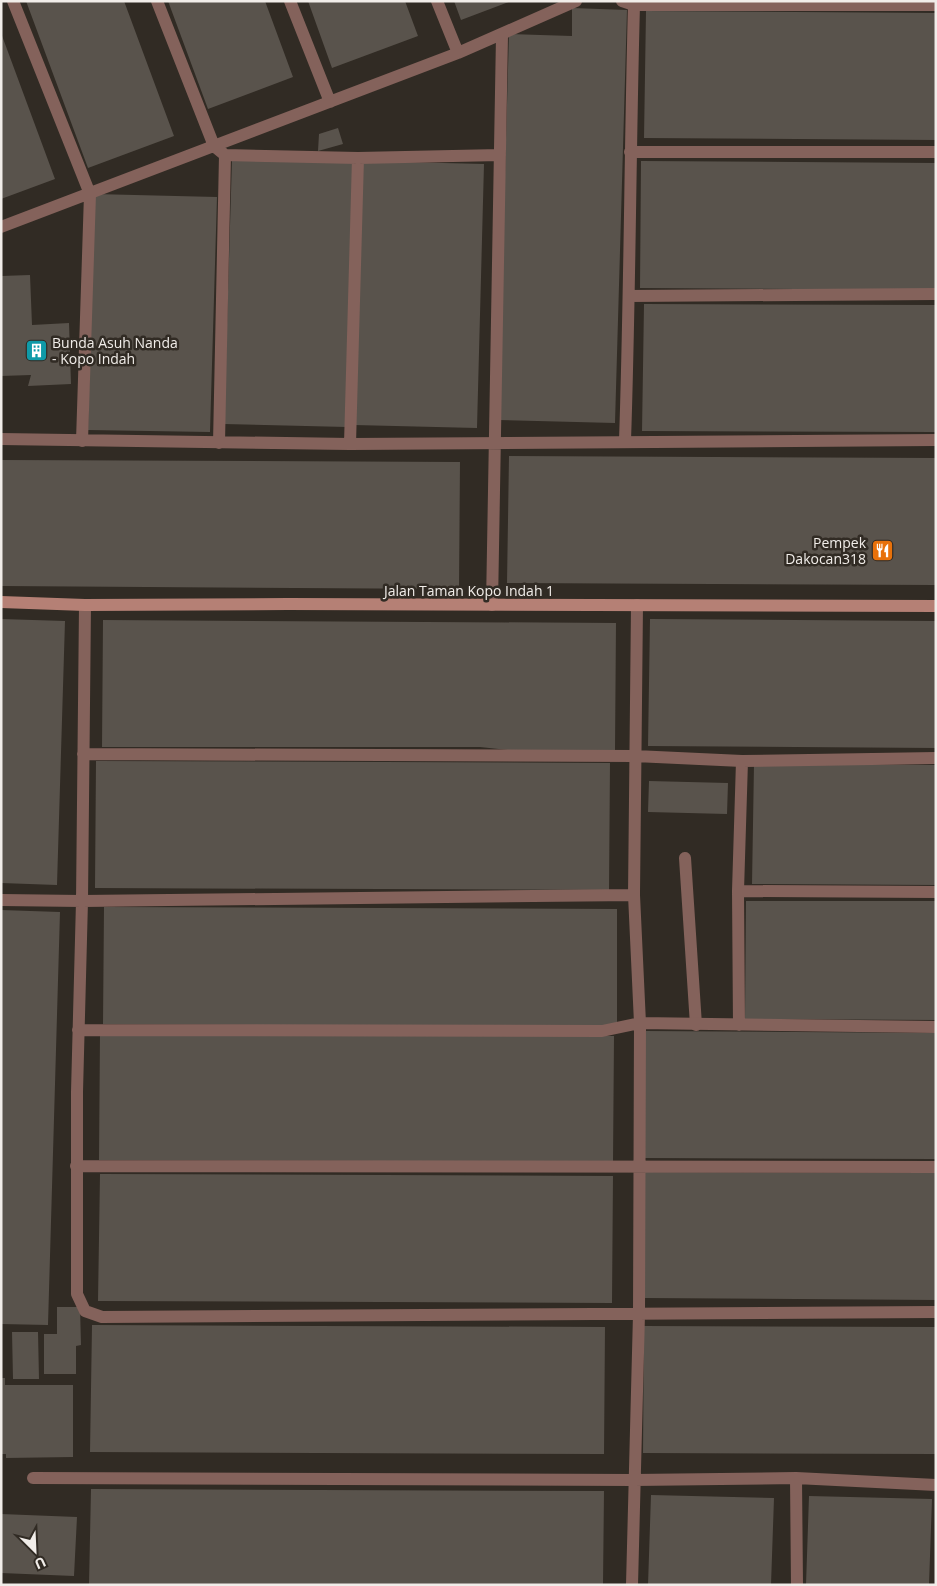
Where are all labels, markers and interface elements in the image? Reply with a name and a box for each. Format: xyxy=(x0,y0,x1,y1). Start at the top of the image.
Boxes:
place label: Bunda Asuh Nanda - Kopo Indah xyxy=(52,333,178,368)
building icon: Bunda Asuh Nanda - Kopo Indah xyxy=(24,338,48,362)
place label: Pempek Dakocan318 xyxy=(785,533,867,568)
restaurant icon: Pempek Dakocan318 xyxy=(870,538,894,562)
street label: Jalan Taman Kopo Indah 1 xyxy=(382,581,554,600)
north arrow xyxy=(10,1526,60,1576)
text: U xyxy=(32,1552,49,1574)

